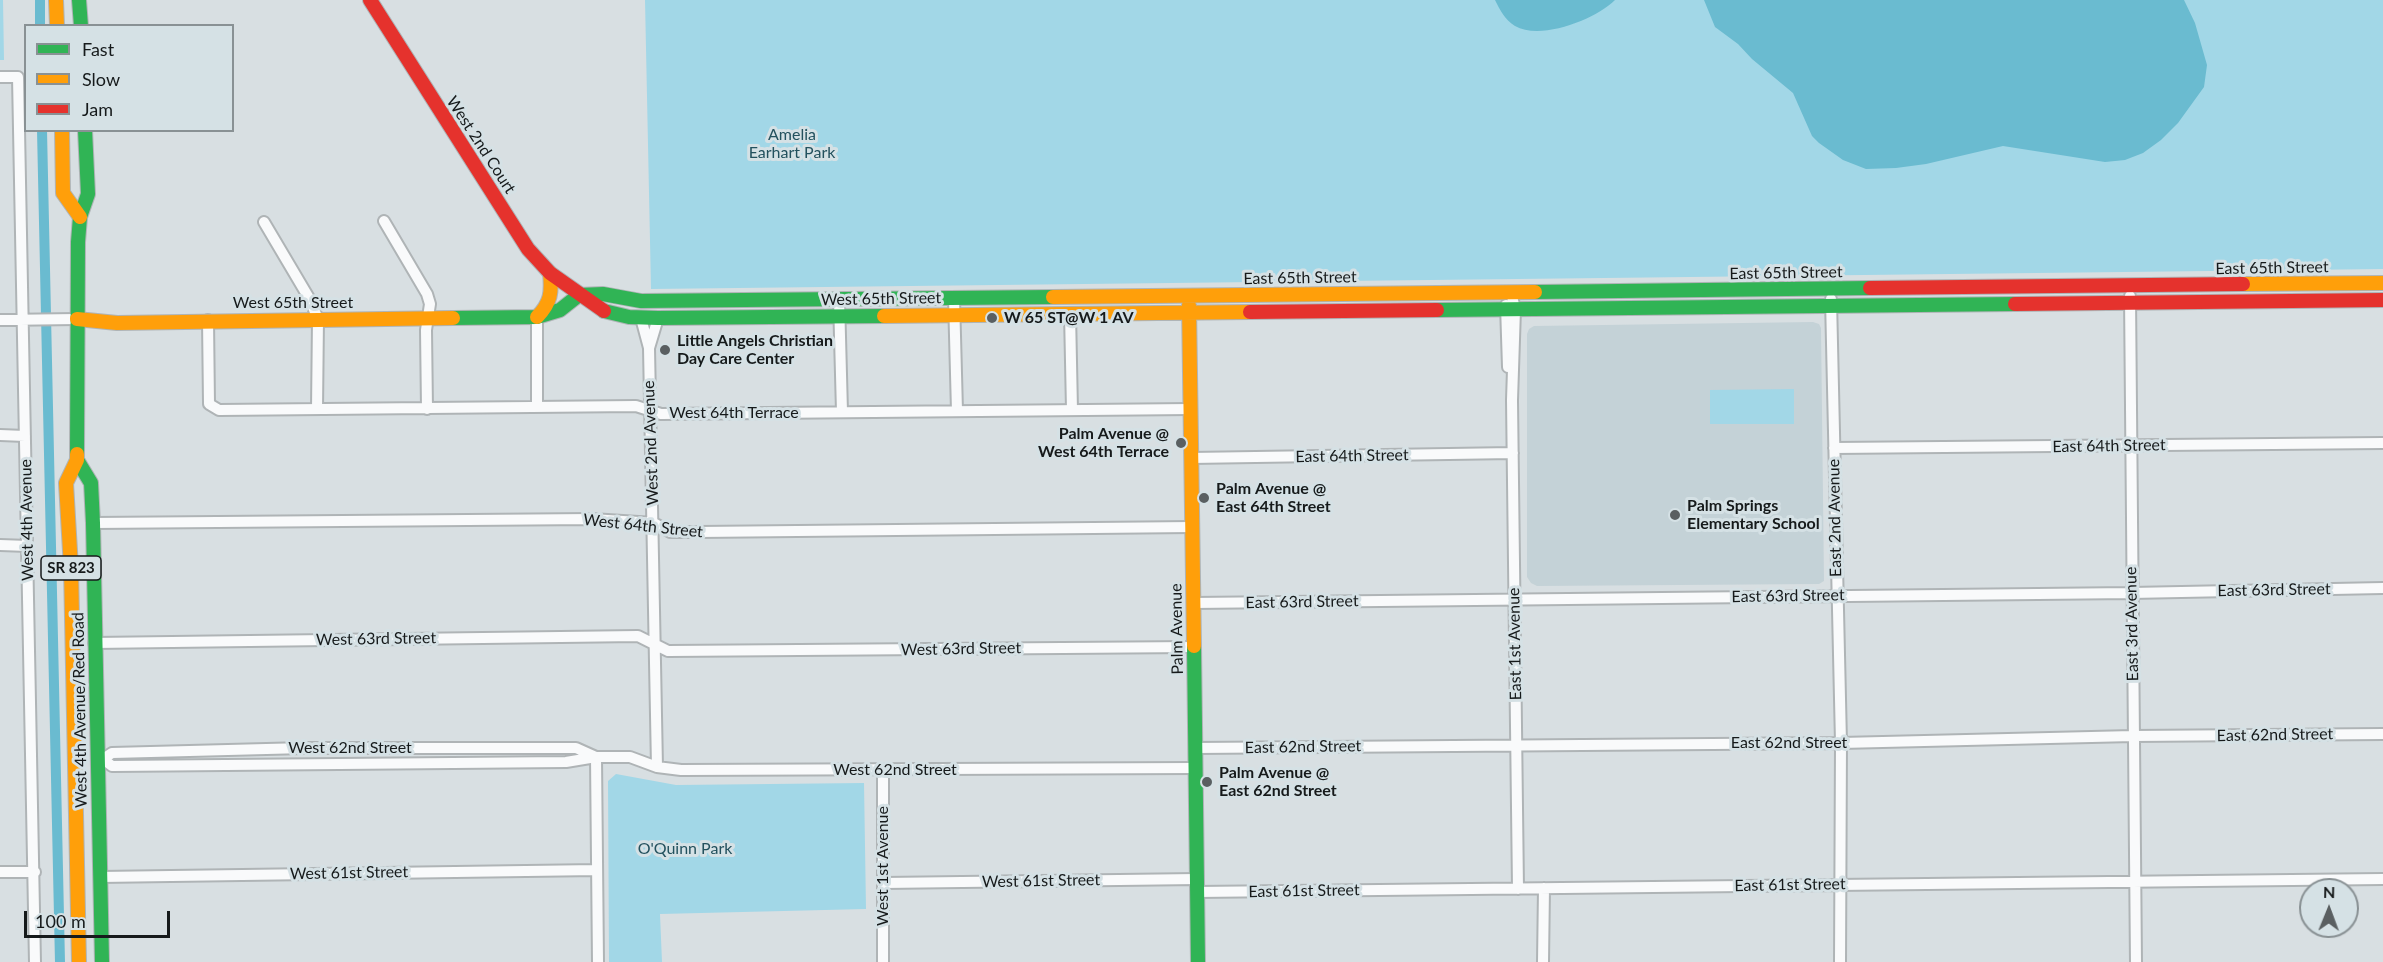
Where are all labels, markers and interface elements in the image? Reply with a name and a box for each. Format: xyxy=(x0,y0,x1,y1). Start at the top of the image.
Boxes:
legend xyxy=(24,24,234,132)
text: Fast xyxy=(82,38,114,60)
text: Slow xyxy=(82,68,120,90)
street label: West 2nd Court xyxy=(442,93,520,197)
text: Jam xyxy=(82,98,113,120)
park label: Amelia Earhart Park xyxy=(749,125,835,163)
street label: East 65th Street xyxy=(2215,257,2329,279)
street label: East 65th Street xyxy=(1729,262,1843,284)
street label: East 65th Street xyxy=(1243,267,1357,289)
street label: West 65th Street xyxy=(821,288,941,310)
street label: West 65th Street xyxy=(233,293,353,313)
place label: W 65 ST@W 1 AV xyxy=(1004,308,1134,328)
marker: W 65 ST@W 1 AV xyxy=(985,311,999,325)
place label: Little Angels Christian Day Care Center xyxy=(677,331,833,369)
marker: Little Angels Christian Day Care Center xyxy=(658,343,672,357)
street label: West 2nd Avenue xyxy=(639,380,663,506)
street label: West 64th Terrace xyxy=(669,403,799,423)
place label: Palm Avenue @ West 64th Terrace xyxy=(1038,424,1169,462)
street label: East 64th Street xyxy=(2052,435,2166,457)
marker: Palm Avenue @ West 64th Terrace xyxy=(1174,436,1188,450)
street label: East 64th Street xyxy=(1295,445,1409,467)
street label: West 4th Avenue xyxy=(16,459,38,581)
street label: East 2nd Avenue xyxy=(1824,459,1846,577)
place label: Palm Avenue @ East 64th Street xyxy=(1216,479,1331,517)
marker: Palm Avenue @ East 64th Street xyxy=(1197,491,1211,505)
place label: Palm Springs Elementary School xyxy=(1687,496,1820,534)
marker: Palm Springs Elementary School xyxy=(1668,508,1682,522)
street label: West 64th Street xyxy=(582,510,704,542)
road number: SR 823 xyxy=(41,556,101,580)
street label: East 3rd Avenue xyxy=(2121,567,2143,681)
street label: East 63rd Street xyxy=(2217,579,2331,601)
street label: Palm Avenue xyxy=(1167,583,1187,675)
street label: East 63rd Street xyxy=(1731,585,1845,607)
street label: East 1st Avenue xyxy=(1504,587,1526,701)
street label: East 63rd Street xyxy=(1245,591,1359,613)
street label: West 4th Avenue/Red Road xyxy=(69,612,91,808)
street label: West 63rd Street xyxy=(316,628,436,650)
street label: West 63rd Street xyxy=(901,638,1021,660)
street label: East 62nd Street xyxy=(2217,724,2333,746)
street label: East 62nd Street xyxy=(1731,733,1847,753)
street label: East 62nd Street xyxy=(1245,736,1361,758)
street label: West 62nd Street xyxy=(288,738,412,758)
street label: West 62nd Street xyxy=(833,760,957,780)
place label: Palm Avenue @ East 62nd Street xyxy=(1219,763,1337,801)
marker: Palm Avenue @ East 62nd Street xyxy=(1200,775,1214,789)
street label: West 1st Avenue xyxy=(873,806,893,926)
park label: O'Quinn Park xyxy=(638,839,732,859)
street label: West 61st Street xyxy=(290,862,408,884)
street label: West 61st Street xyxy=(982,870,1100,892)
street label: East 61st Street xyxy=(1734,874,1846,896)
north arrow xyxy=(2299,878,2359,938)
street label: East 61st Street xyxy=(1248,880,1360,902)
text: N xyxy=(2323,882,2336,901)
scale bar xyxy=(27,899,172,937)
text: 100 m xyxy=(35,910,86,932)

